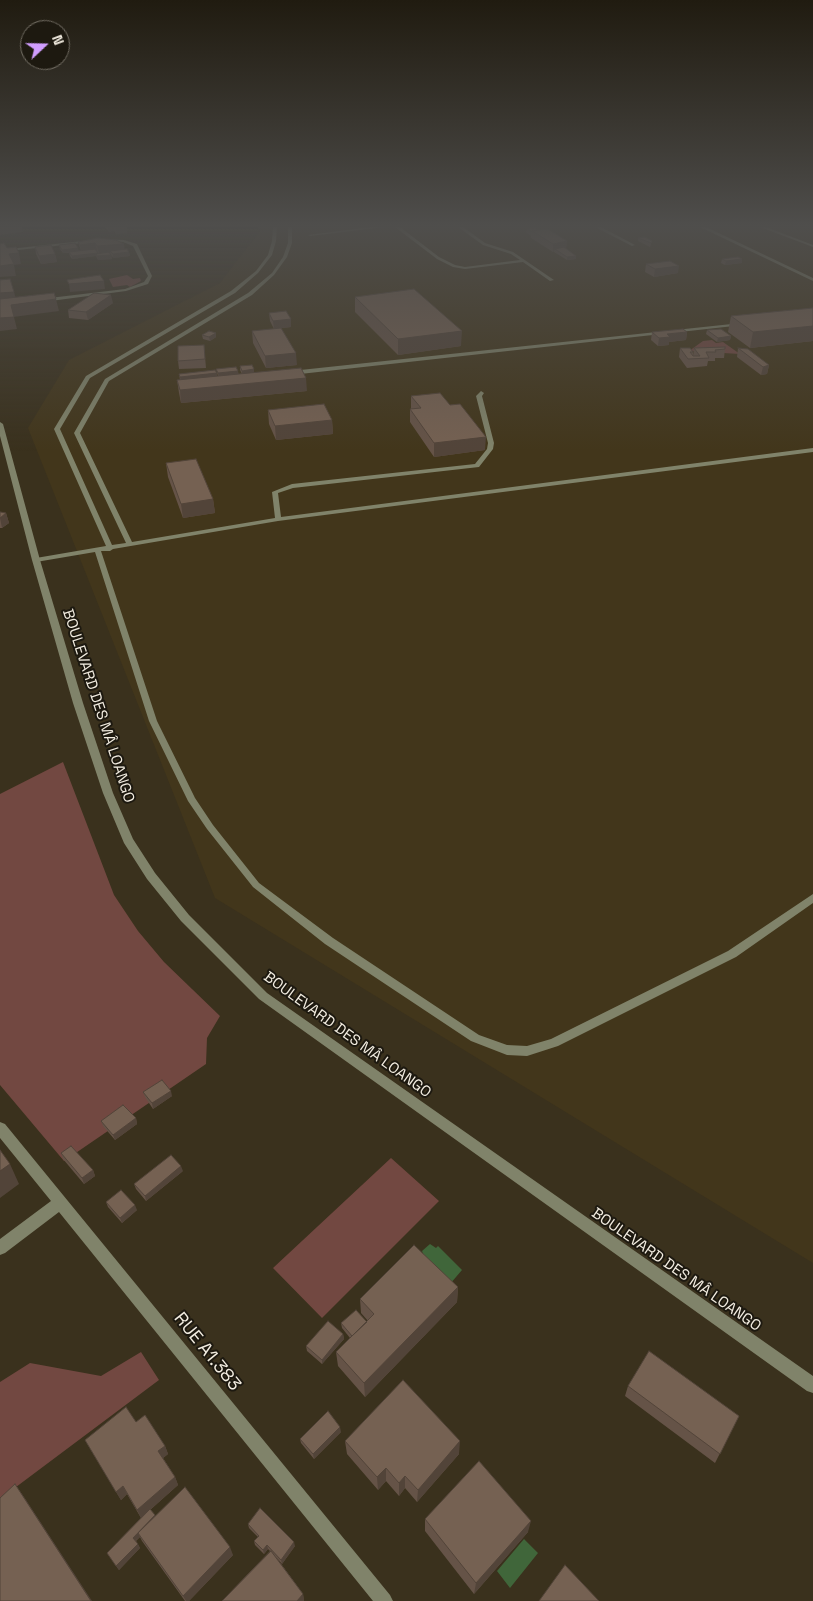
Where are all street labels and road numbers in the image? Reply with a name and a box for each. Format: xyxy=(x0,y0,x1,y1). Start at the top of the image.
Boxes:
street label: BOULEVARD DES MÂ LOANGO xyxy=(58,607,138,805)
street label: BOULEVARD DES MÂ LOANGO xyxy=(260,968,434,1102)
street label: BOULEVARD DES MÂ LOANGO xyxy=(588,1205,764,1335)
street label: RUE A1.383 xyxy=(169,1308,245,1396)

